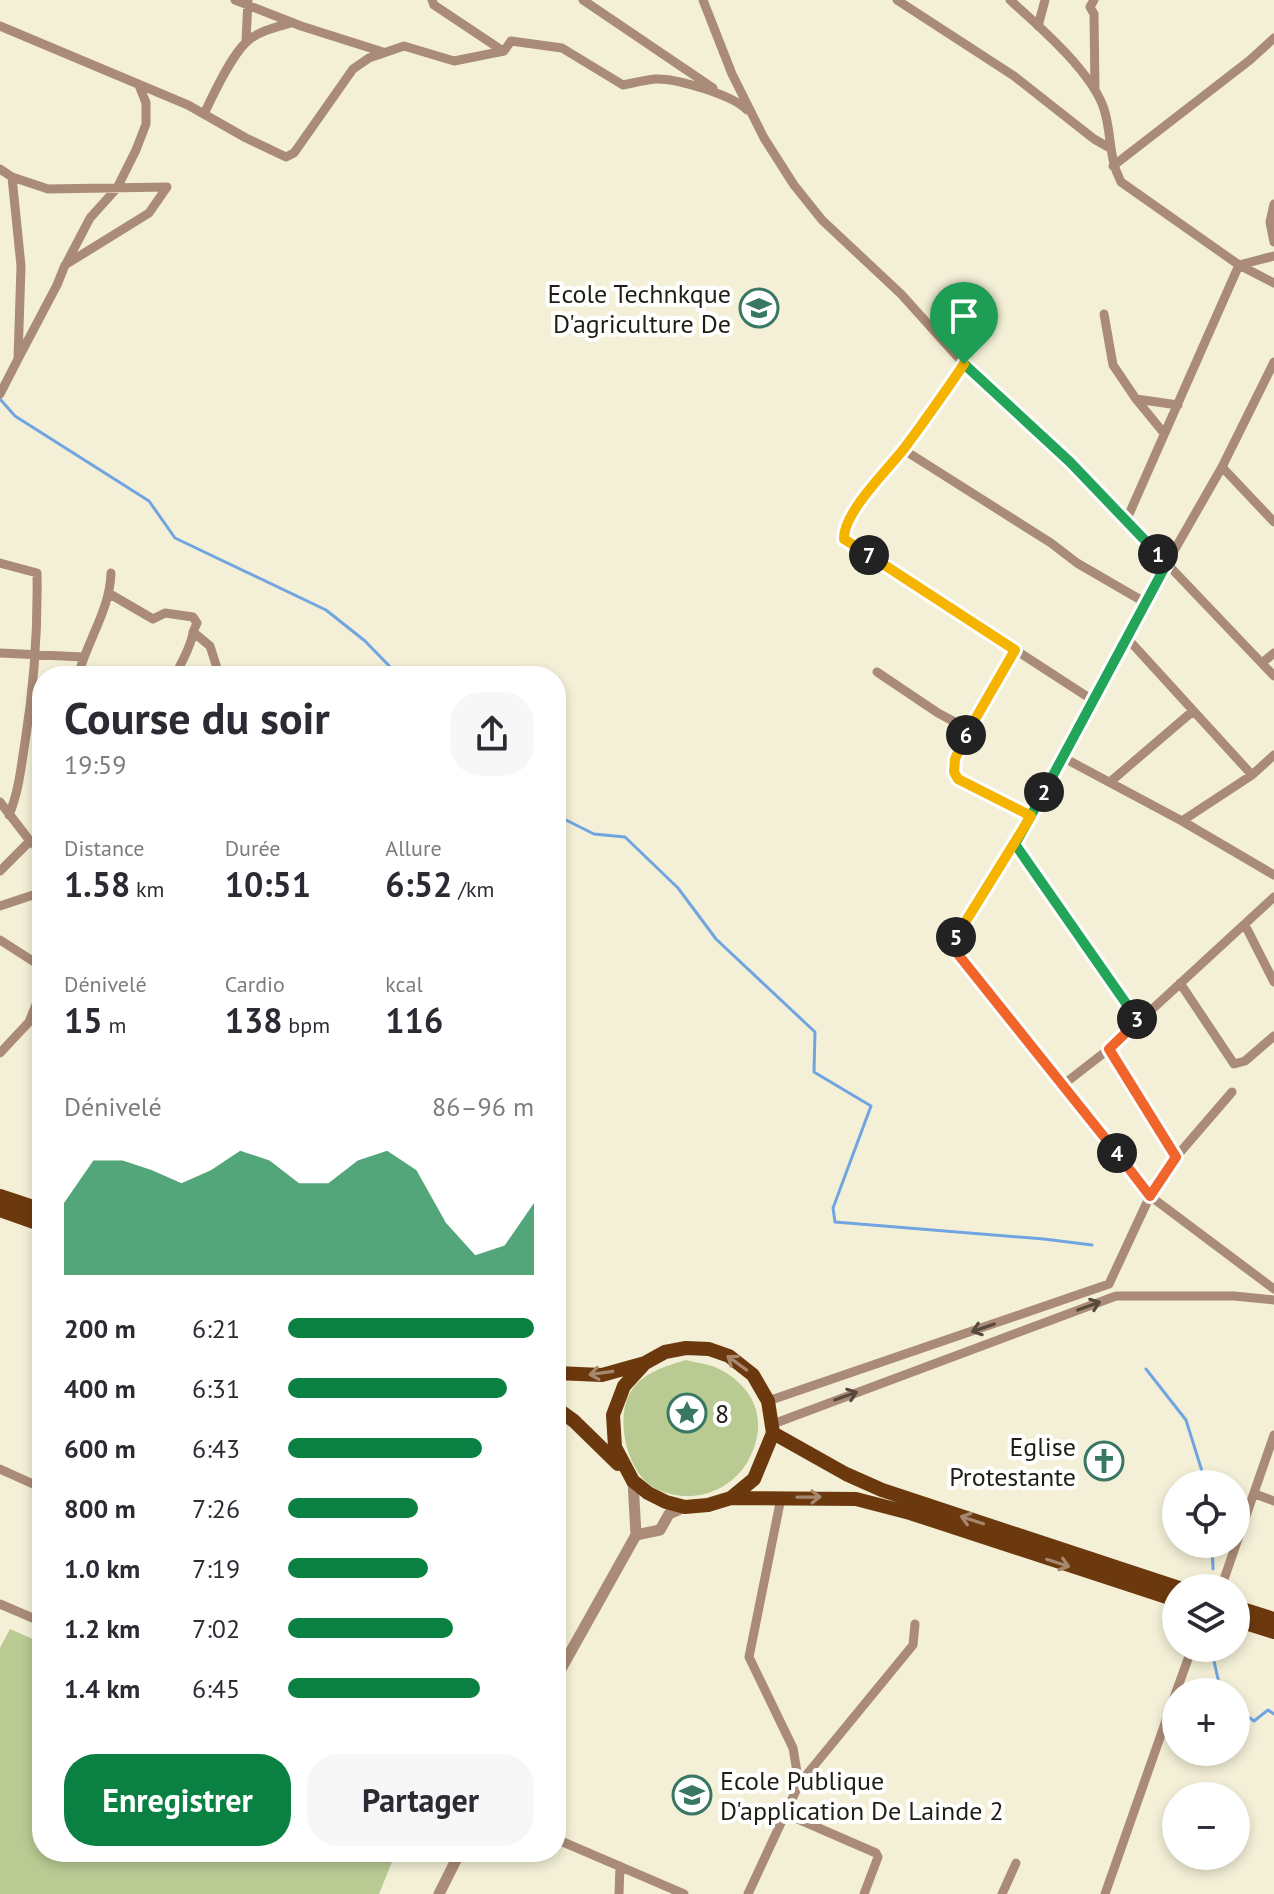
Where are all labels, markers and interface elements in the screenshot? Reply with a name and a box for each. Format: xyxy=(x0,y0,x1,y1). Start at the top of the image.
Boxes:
place label: Ecole Technkque D'agriculture De xyxy=(548,277,731,340)
pin xyxy=(930,282,998,364)
school or university icon: Ecole Technkque D'agriculture De xyxy=(738,287,780,329)
icon: arrive xyxy=(942,294,986,338)
pin: 1 xyxy=(1138,534,1178,574)
pin: 7 xyxy=(849,535,889,575)
text: 1 xyxy=(1152,540,1164,568)
text: 7 xyxy=(863,541,875,569)
text: Course du soir xyxy=(64,689,330,746)
button: share xyxy=(450,692,534,776)
pin: 6 xyxy=(946,715,986,755)
text: 6 xyxy=(960,721,972,749)
text: 19:59 xyxy=(64,748,126,781)
pin: 2 xyxy=(1024,772,1064,812)
text: 2 xyxy=(1038,778,1050,806)
text: Distance xyxy=(64,834,145,862)
text: Durée xyxy=(225,834,281,862)
text: Allure xyxy=(385,834,442,862)
text: 1.58 xyxy=(64,862,130,906)
text: 10:51 xyxy=(225,862,311,906)
text: 6:52 xyxy=(385,862,452,906)
text: km xyxy=(130,875,164,903)
text: /km xyxy=(452,875,494,903)
pin: 5 xyxy=(936,917,976,957)
text: 5 xyxy=(950,923,962,951)
text: Dénivelé xyxy=(64,970,147,998)
text: Cardio xyxy=(225,970,285,998)
text: kcal xyxy=(385,970,423,998)
text: 15 xyxy=(64,998,103,1042)
text: 138 xyxy=(225,998,283,1042)
text: 116 xyxy=(385,998,443,1042)
pin: 3 xyxy=(1117,999,1157,1039)
text: 3 xyxy=(1131,1005,1143,1033)
text: m xyxy=(103,1011,126,1039)
text: bpm xyxy=(283,1011,330,1039)
text: Dénivelé xyxy=(64,1090,162,1123)
text: 86–96 m xyxy=(432,1090,534,1123)
pin: 4 xyxy=(1097,1133,1137,1173)
text: 4 xyxy=(1111,1139,1123,1167)
one-way arrow xyxy=(1076,1298,1101,1312)
text: 200 m xyxy=(64,1312,136,1345)
text: 6:21 xyxy=(192,1312,240,1345)
one-way arrow xyxy=(970,1321,995,1336)
one-way arrow xyxy=(727,1355,748,1372)
one-way arrow xyxy=(589,1366,614,1381)
text: 400 m xyxy=(64,1372,136,1405)
text: 6:31 xyxy=(192,1372,240,1405)
one-way arrow xyxy=(833,1388,857,1402)
place icon: 8 xyxy=(666,1392,708,1434)
place label: 8 xyxy=(715,1397,729,1430)
place label: Eglise Protestante xyxy=(949,1430,1076,1493)
text: 600 m xyxy=(64,1432,136,1465)
text: 6:43 xyxy=(192,1432,240,1465)
church icon: Eglise Protestante xyxy=(1083,1440,1125,1482)
map controls xyxy=(1162,1470,1250,1870)
button: locate xyxy=(1162,1470,1250,1558)
one-way arrow xyxy=(795,1489,822,1505)
text: 800 m xyxy=(64,1492,136,1525)
text: 7:26 xyxy=(192,1492,240,1525)
one-way arrow xyxy=(959,1511,984,1526)
text: 1.0 km xyxy=(64,1552,140,1585)
text: 7:19 xyxy=(192,1552,240,1585)
one-way arrow xyxy=(1046,1556,1071,1571)
button: layers xyxy=(1162,1574,1250,1662)
text: 1.2 km xyxy=(64,1612,140,1645)
text: 7:02 xyxy=(192,1612,240,1645)
text: 1.4 km xyxy=(64,1672,140,1705)
text: 6:45 xyxy=(192,1672,240,1705)
button: + xyxy=(1162,1678,1250,1766)
button: Enregistrer xyxy=(64,1754,291,1846)
button: Partager xyxy=(307,1754,534,1846)
place label: Ecole Publique D'application De Lainde 2 xyxy=(720,1764,1004,1827)
school or university icon: Ecole Publique D'application De Lainde 2 xyxy=(671,1774,713,1816)
button: − xyxy=(1162,1782,1250,1870)

